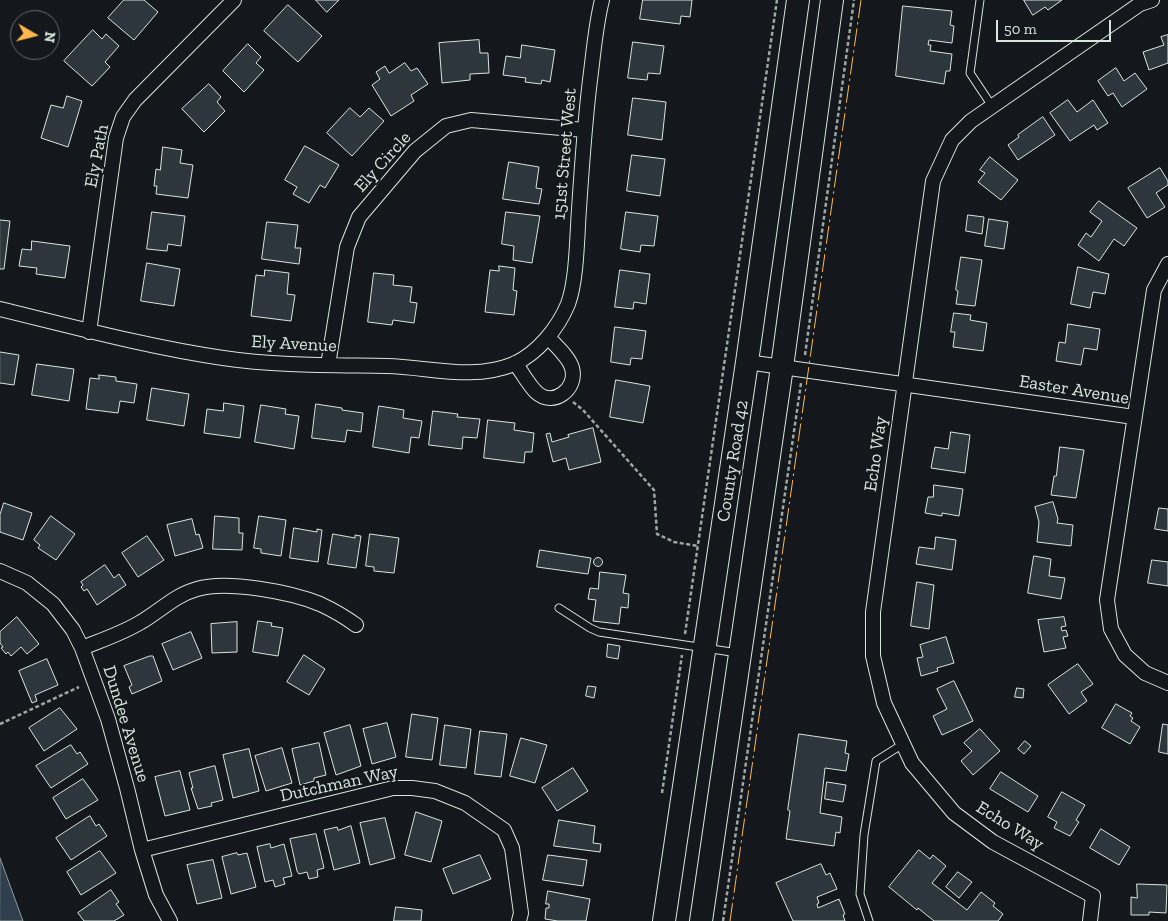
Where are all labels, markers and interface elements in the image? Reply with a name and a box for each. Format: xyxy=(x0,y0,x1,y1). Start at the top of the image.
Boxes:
north arrow xyxy=(10,10,60,60)
scale bar xyxy=(998,10,1113,42)
text: 50 m xyxy=(1004,20,1037,38)
text: N xyxy=(40,31,59,43)
street label: 151st Street West xyxy=(548,87,582,221)
street label: Ely Path xyxy=(80,122,114,190)
street label: Ely Circle xyxy=(350,127,416,197)
street label: Ely Avenue xyxy=(251,331,337,357)
street label: Easter Avenue xyxy=(1018,371,1130,409)
street label: County Road 42 xyxy=(713,399,753,523)
street label: Echo Way xyxy=(860,415,892,493)
street label: Dundee Avenue xyxy=(98,663,154,785)
street label: Dutchman Way xyxy=(278,761,400,807)
street label: Echo Way xyxy=(972,797,1048,855)

